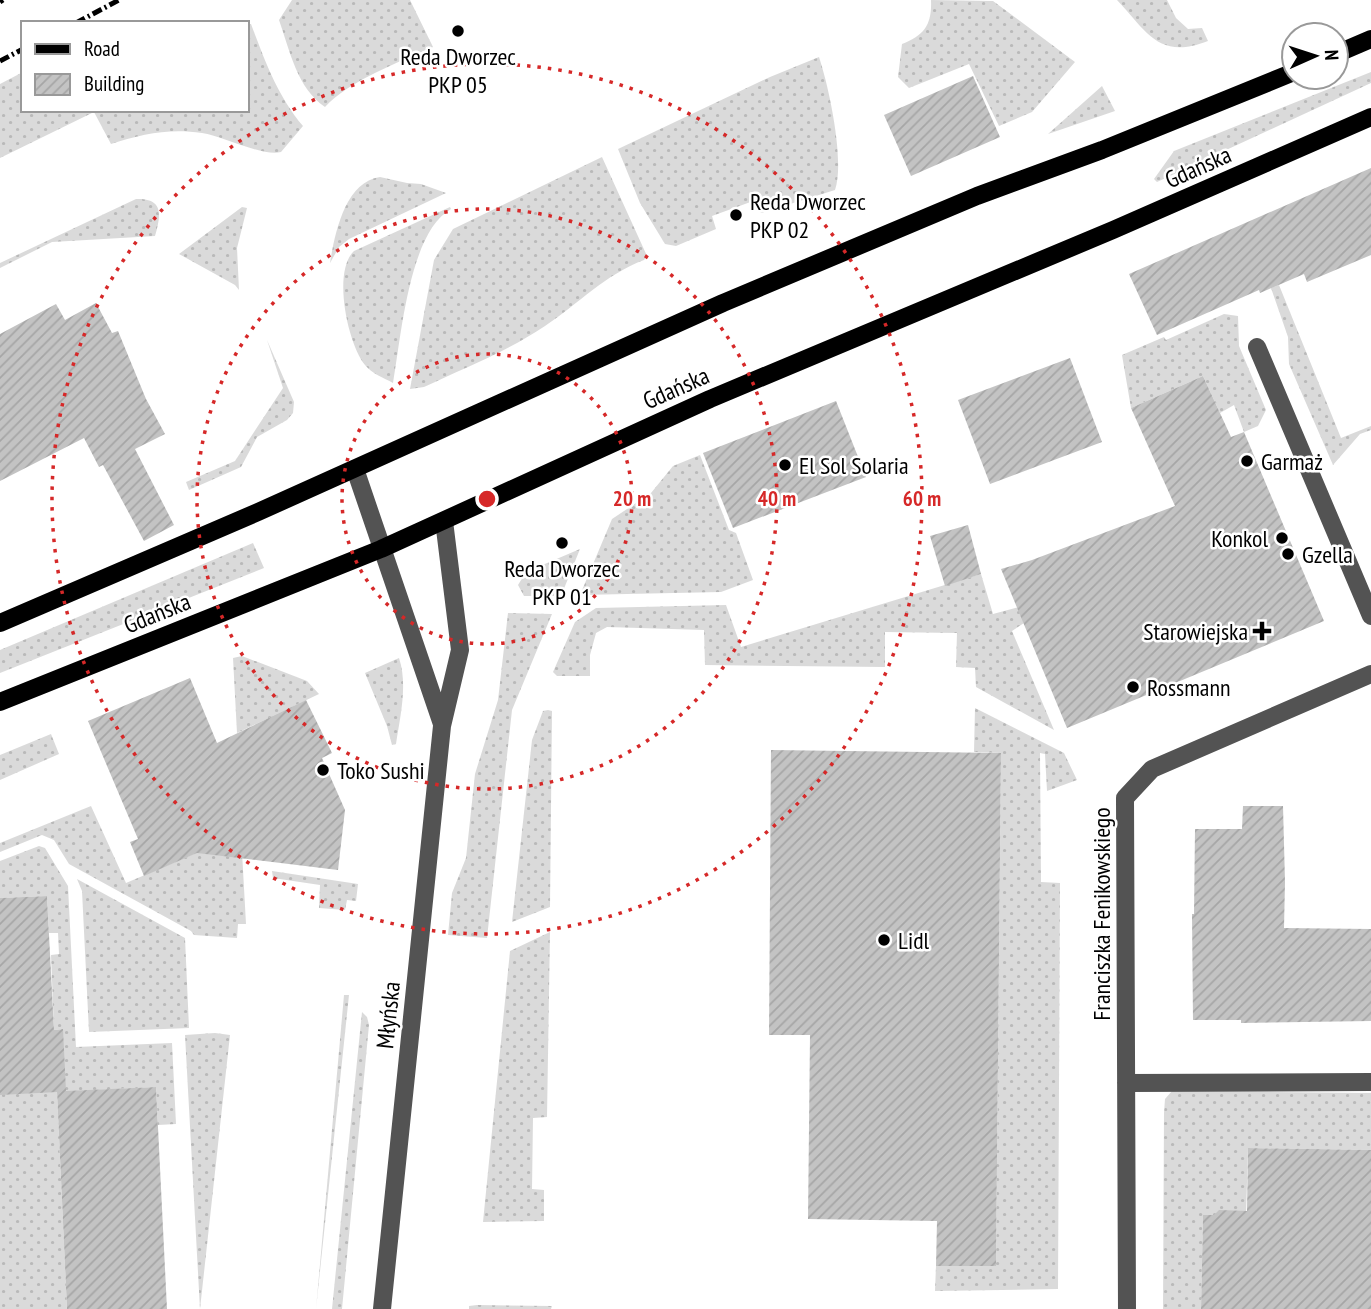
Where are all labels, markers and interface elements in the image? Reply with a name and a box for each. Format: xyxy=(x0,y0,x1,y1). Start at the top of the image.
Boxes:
legend xyxy=(21,21,248,112)
north arrow xyxy=(1280,21,1350,91)
marker: Reda Dworzec PKP 05 xyxy=(450,23,466,39)
text: Road xyxy=(84,35,120,62)
place label: Reda Dworzec PKP 05 xyxy=(400,41,516,100)
text: N xyxy=(1320,49,1344,61)
text: Building xyxy=(84,70,144,97)
street label: Gdańska xyxy=(1160,139,1236,195)
place label: Reda Dworzec PKP 02 xyxy=(750,186,866,245)
marker: Reda Dworzec PKP 02 xyxy=(728,207,744,223)
street label: Gdańska xyxy=(638,360,714,416)
place label: Garmaż xyxy=(1261,446,1323,477)
place label: El Sol Solaria xyxy=(799,450,909,481)
marker: Garmaż xyxy=(1239,453,1255,469)
marker: El Sol Solaria xyxy=(777,457,793,473)
text: 20 m xyxy=(613,485,651,512)
text: 40 m xyxy=(758,485,796,512)
text: 60 m xyxy=(903,485,941,512)
centre of rings xyxy=(475,487,499,511)
place label: Konkol xyxy=(1211,523,1268,554)
marker: Konkol xyxy=(1274,530,1290,546)
marker: Reda Dworzec PKP 01 xyxy=(554,535,570,551)
place label: Gzella xyxy=(1302,539,1353,570)
marker: Gzella xyxy=(1280,546,1296,562)
place label: Reda Dworzec PKP 01 xyxy=(504,553,620,612)
street label: Gdańska xyxy=(119,586,195,640)
place label: Starowiejska xyxy=(1143,616,1248,647)
marker: Starowiejska xyxy=(1254,623,1270,639)
place label: Rossmann xyxy=(1147,672,1230,703)
marker: Rossmann xyxy=(1125,679,1141,695)
place label: Toko Sushi xyxy=(337,755,425,786)
marker: Toko Sushi xyxy=(315,762,331,778)
street label: Franciszka Fenikowskiego xyxy=(1086,807,1117,1021)
place label: Lidl xyxy=(898,925,930,956)
marker: Lidl xyxy=(876,932,892,948)
street label: Młyńska xyxy=(369,980,407,1050)

